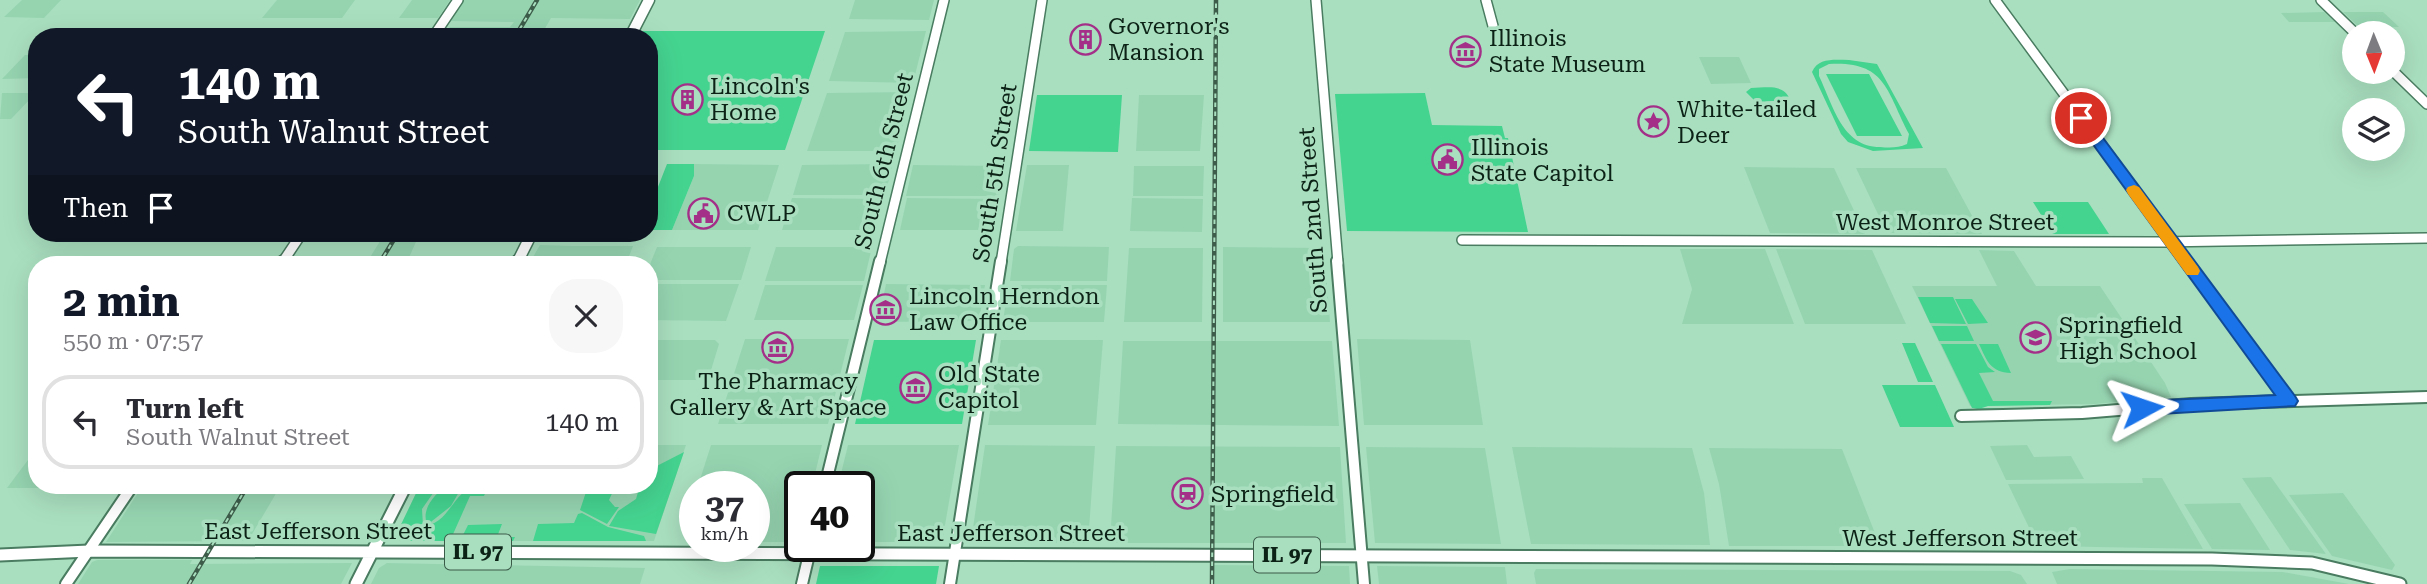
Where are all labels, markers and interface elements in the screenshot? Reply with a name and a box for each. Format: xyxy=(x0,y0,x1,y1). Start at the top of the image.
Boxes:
place label: Governor's Mansion xyxy=(1108,13,1229,66)
north arrow xyxy=(2342,21,2404,84)
map controls xyxy=(2342,21,2405,161)
building icon: Governor's Mansion xyxy=(1068,22,1102,56)
place label: Illinois State Museum xyxy=(1489,25,1646,78)
museum icon: Illinois State Museum xyxy=(1449,34,1483,68)
text: 140 m xyxy=(178,54,320,111)
icon: left xyxy=(63,56,154,147)
street label: South 6th Street xyxy=(849,70,919,252)
place label: Lincoln's Home xyxy=(710,73,810,126)
street label: South 5th Street xyxy=(968,81,1023,264)
building icon: Lincoln's Home xyxy=(670,82,704,116)
pin xyxy=(2051,88,2111,148)
place label: White-tailed Deer xyxy=(1677,96,1817,149)
button: layers xyxy=(2342,98,2405,161)
icon: arrive xyxy=(2062,99,2100,137)
place icon: White-tailed Deer xyxy=(1637,105,1671,139)
text: South Walnut Street xyxy=(178,113,489,151)
street label: South 2nd Street xyxy=(1293,126,1333,314)
place label: Illinois State Capitol xyxy=(1471,134,1614,187)
public building icon: Illinois State Capitol xyxy=(1431,143,1465,177)
icon: arrive xyxy=(142,189,180,227)
text: Then xyxy=(63,193,128,223)
public building icon: CWLP xyxy=(687,196,721,230)
place label: CWLP xyxy=(727,200,796,227)
street label: West Monroe Street xyxy=(1836,209,2055,236)
text: 2 min xyxy=(63,277,180,326)
button: close xyxy=(549,279,623,353)
place label: Lincoln Herndon Law Office xyxy=(909,283,1100,336)
museum icon: Lincoln Herndon Law Office xyxy=(869,292,903,326)
place label: Springfield High School xyxy=(2059,312,2197,365)
school or university icon: Springfield High School xyxy=(2019,321,2053,355)
text: 550 m · 07:57 xyxy=(63,328,203,355)
museum icon: The Pharmacy Gallery & Art Space xyxy=(761,330,795,364)
place label: Old State Capitol xyxy=(938,361,1040,414)
place label: The Pharmacy Gallery & Art Space xyxy=(670,368,886,421)
museum icon: Old State Capitol xyxy=(898,370,932,404)
position arrow xyxy=(2105,371,2179,445)
text: Turn left xyxy=(126,394,244,424)
icon: left xyxy=(67,403,105,441)
text: 140 m xyxy=(545,407,619,437)
text: South Walnut Street xyxy=(126,424,350,451)
speed limit sign: 40 xyxy=(784,471,875,562)
station icon: Springfield xyxy=(1171,477,1205,511)
place label: Springfield xyxy=(1211,481,1335,508)
text: 37 xyxy=(705,487,744,528)
street label: East Jefferson Street xyxy=(204,518,432,545)
street label: East Jefferson Street xyxy=(897,520,1125,547)
text: km/h xyxy=(700,523,749,544)
street label: West Jefferson Street xyxy=(1842,525,2078,552)
road number: IL 97 xyxy=(445,534,511,570)
road number: IL 97 xyxy=(1254,538,1320,572)

